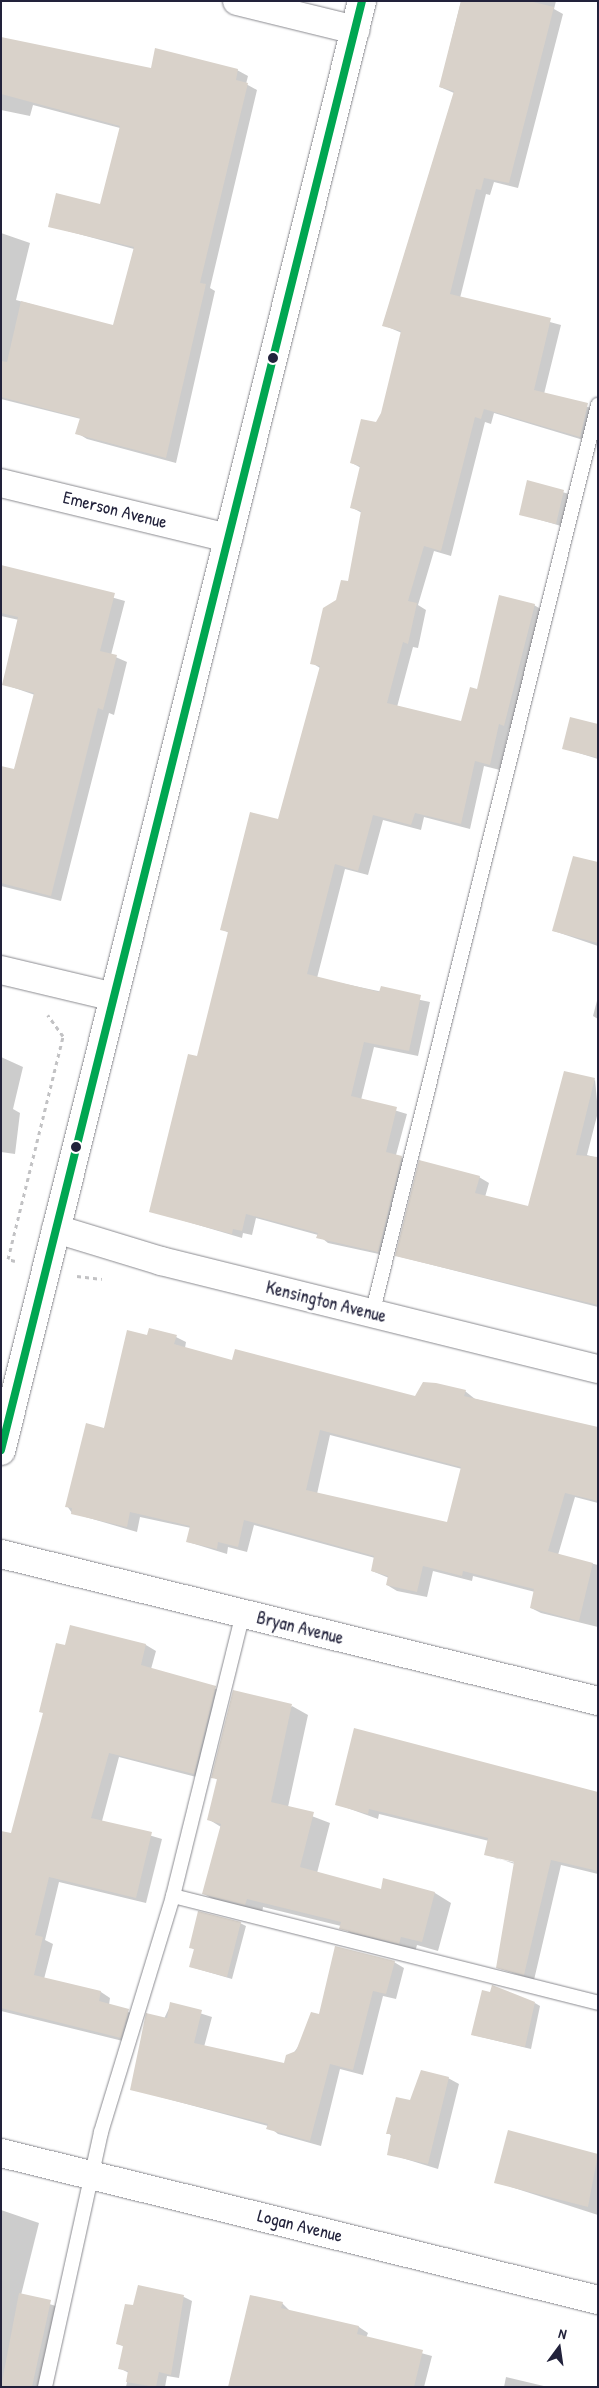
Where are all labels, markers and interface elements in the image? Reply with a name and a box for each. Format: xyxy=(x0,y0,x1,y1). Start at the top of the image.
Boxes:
unlabelled marker xyxy=(268,353,278,363)
street label: Emerson Avenue xyxy=(61,487,169,533)
unlabelled marker xyxy=(71,1142,81,1152)
street label: Kensington Avenue xyxy=(264,1277,388,1327)
street label: Bryan Avenue xyxy=(254,1607,346,1649)
street label: Logan Avenue xyxy=(255,2205,345,2247)
north arrow xyxy=(534,2323,584,2373)
text: N xyxy=(557,2323,569,2343)

